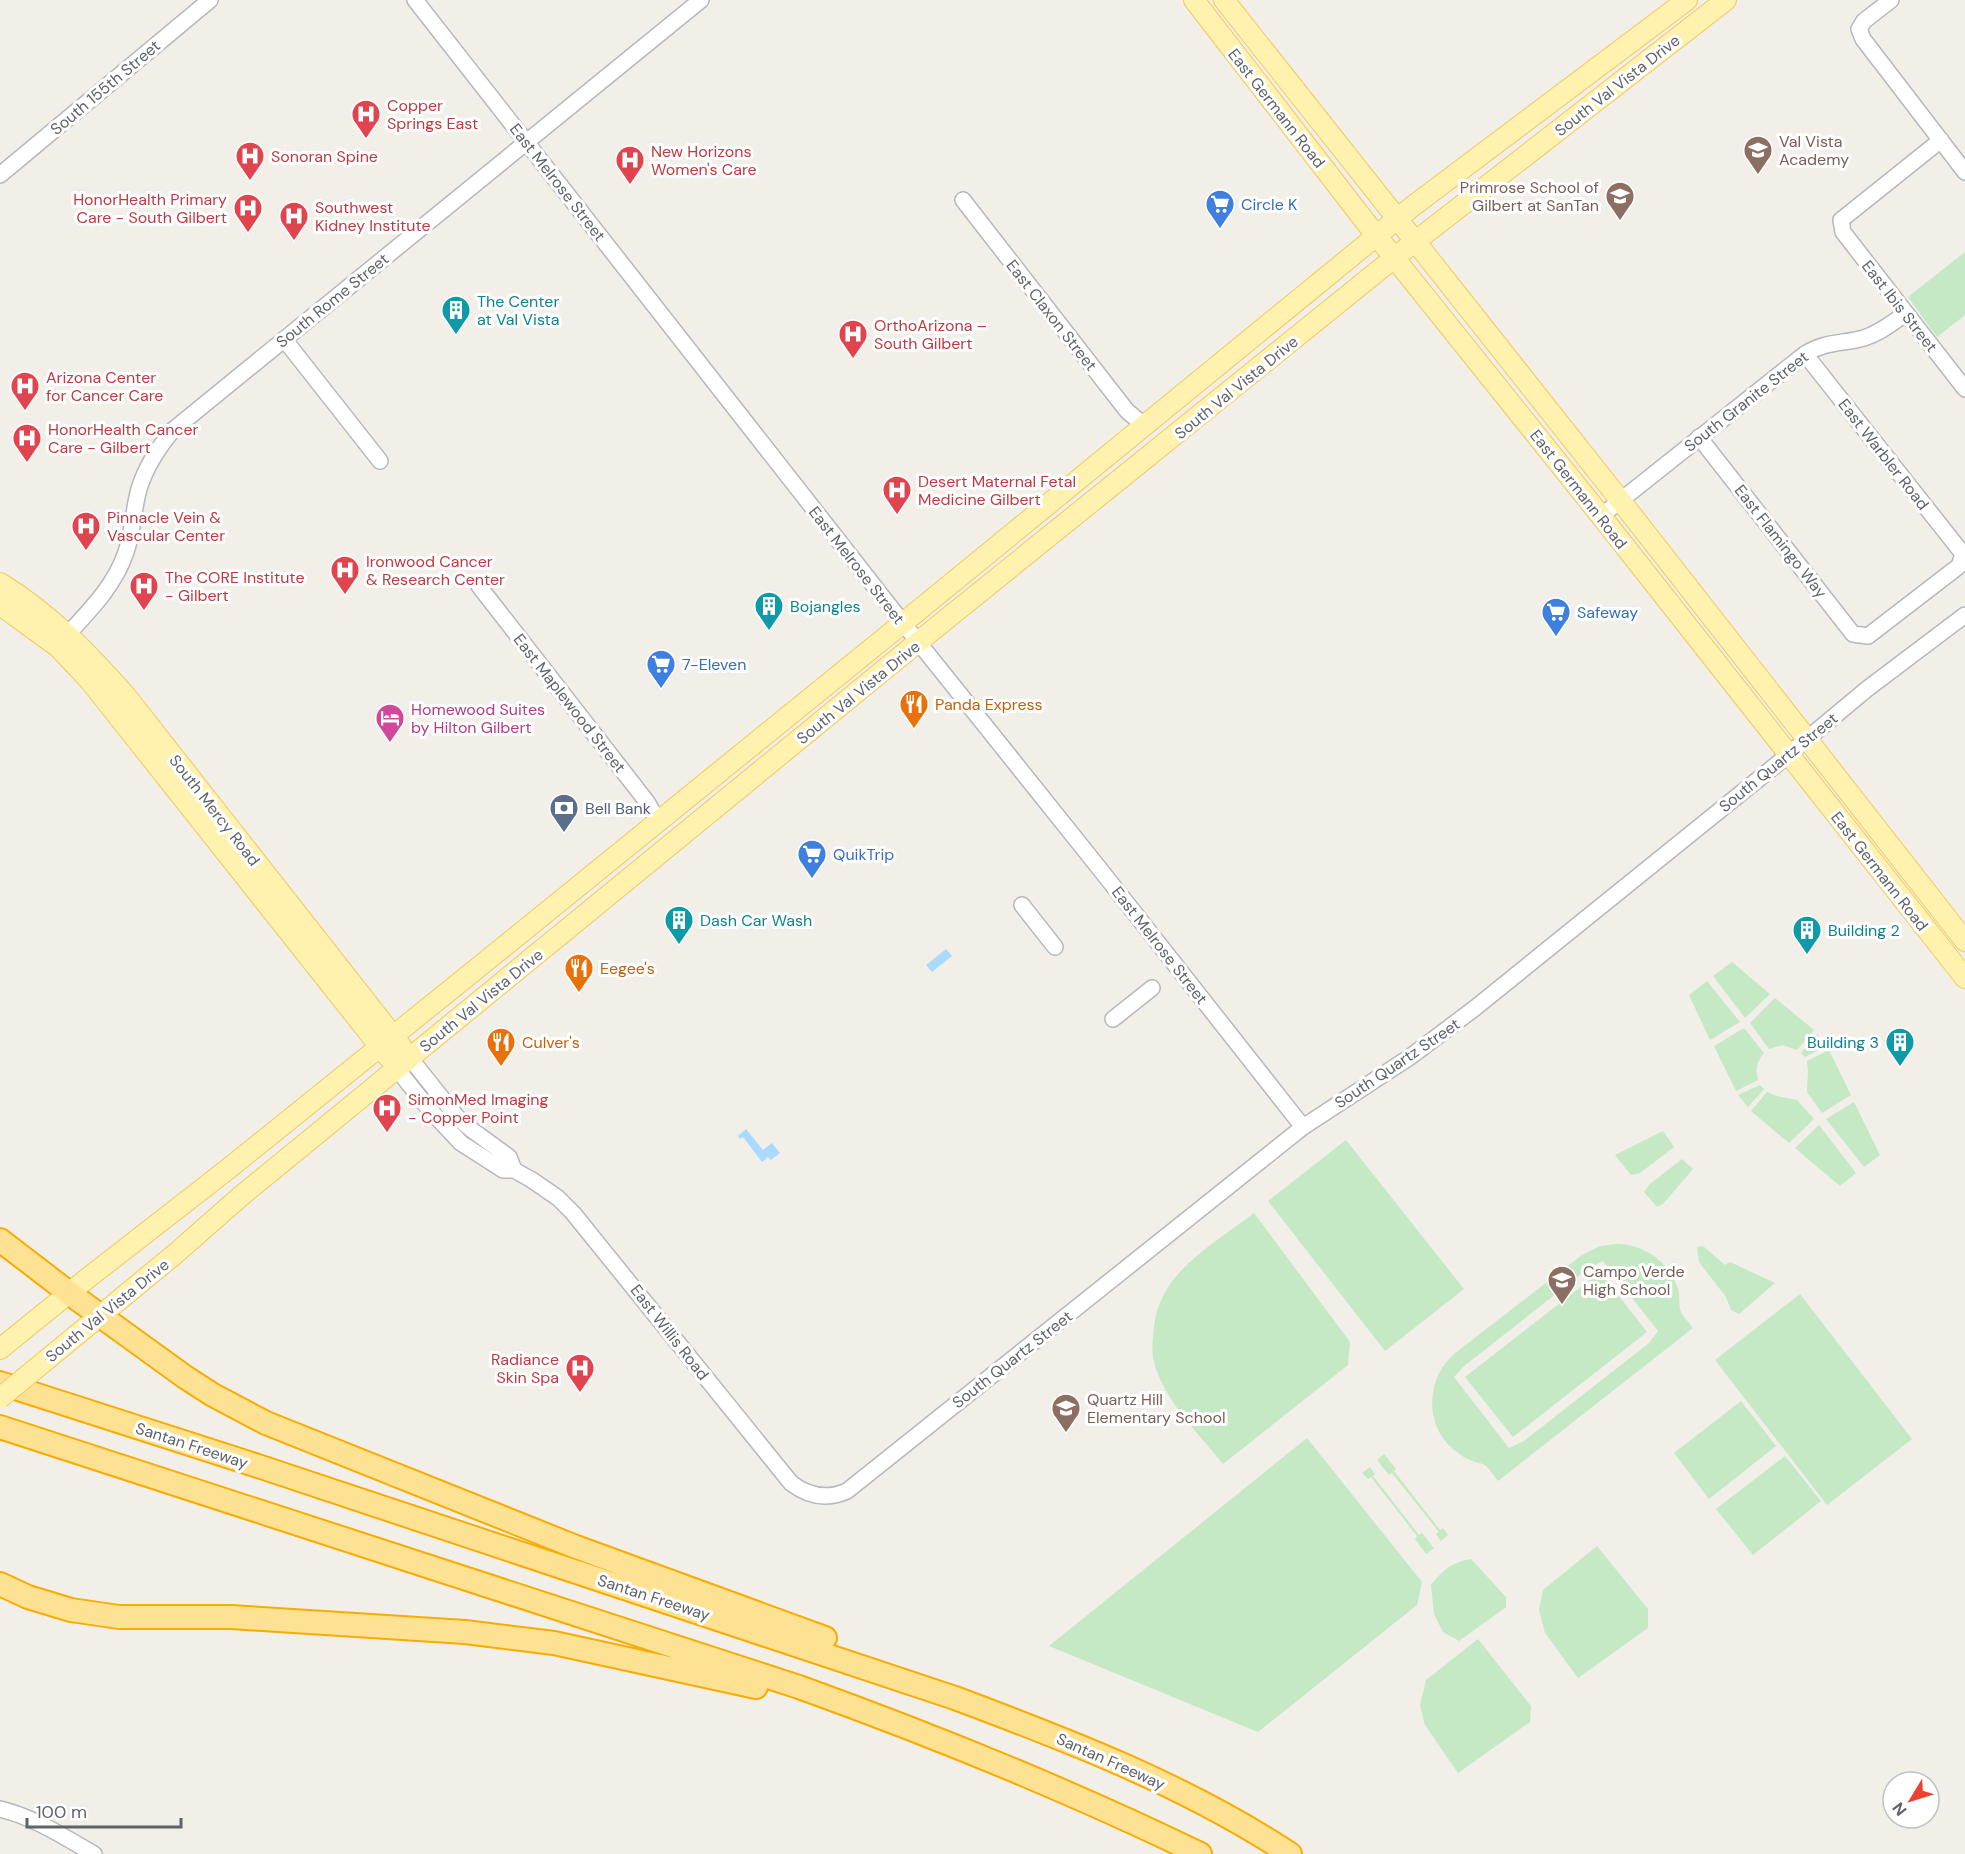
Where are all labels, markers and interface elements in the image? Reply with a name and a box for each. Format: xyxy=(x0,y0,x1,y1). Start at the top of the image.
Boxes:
street label: South Val Vista Drive xyxy=(1550,30,1684,141)
street label: South 155th Street xyxy=(46,35,165,140)
street label: East Germann Road xyxy=(1223,44,1330,172)
place label: Copper Springs East xyxy=(387,95,478,134)
hospital icon: Copper Springs East xyxy=(350,98,382,140)
street label: East Melrose Street xyxy=(505,119,610,245)
place label: Val Vista Academy xyxy=(1779,131,1849,170)
school or university icon: Val Vista Academy xyxy=(1742,134,1774,176)
hospital icon: Sonoran Spine xyxy=(234,140,266,182)
place label: New Horizons Women's Care xyxy=(651,141,757,180)
hospital icon: New Horizons Women's Care xyxy=(614,144,646,186)
place label: Sonoran Spine xyxy=(271,146,378,167)
place label: Primrose School of Gilbert at SanTan xyxy=(1460,177,1599,216)
school or university icon: Primrose School of Gilbert at SanTan xyxy=(1604,180,1636,222)
supermarket icon: Circle K xyxy=(1204,188,1236,230)
place label: HonorHealth Primary Care - South Gilbert xyxy=(73,189,227,228)
hospital icon: HonorHealth Primary Care - South Gilbert xyxy=(232,192,264,234)
place label: Circle K xyxy=(1241,194,1297,215)
place label: Southwest Kidney Institute xyxy=(315,197,431,236)
hospital icon: Southwest Kidney Institute xyxy=(278,200,310,242)
street label: South Rome Street xyxy=(272,248,393,352)
street label: East Claxon Street xyxy=(1002,255,1102,375)
street label: East Ibis Street xyxy=(1857,256,1942,357)
place label: The Center at Val Vista xyxy=(477,291,560,330)
building icon: The Center at Val Vista xyxy=(440,294,472,336)
place label: OrthoArizona – South Gilbert xyxy=(874,315,987,354)
hospital icon: OrthoArizona – South Gilbert xyxy=(837,318,869,360)
street label: South Val Vista Drive xyxy=(1170,331,1303,444)
street label: South Granite Street xyxy=(1680,346,1813,457)
place label: Arizona Center for Cancer Care xyxy=(46,367,163,406)
hospital icon: Arizona Center for Cancer Care xyxy=(9,370,41,412)
street label: East Warbler Road xyxy=(1834,394,1934,514)
place label: HonorHealth Cancer Care - Gilbert xyxy=(48,419,199,458)
hospital icon: HonorHealth Cancer Care - Gilbert xyxy=(11,422,43,464)
street label: East Germann Road xyxy=(1525,425,1632,553)
place label: Desert Maternal Fetal Medicine Gilbert xyxy=(918,471,1076,510)
hospital icon: Desert Maternal Fetal Medicine Gilbert xyxy=(881,474,913,516)
street label: East Flamingo Way xyxy=(1730,480,1832,602)
street label: East Melrose Street xyxy=(804,502,909,628)
place label: Pinnacle Vein & Vascular Center xyxy=(107,507,225,546)
hospital icon: Pinnacle Vein & Vascular Center xyxy=(70,510,102,552)
place label: Ironwood Cancer & Research Center xyxy=(366,551,505,590)
hospital icon: Ironwood Cancer & Research Center xyxy=(329,554,361,596)
place label: The CORE Institute - Gilbert xyxy=(165,567,304,606)
hospital icon: The CORE Institute - Gilbert xyxy=(128,570,160,612)
building icon: Bojangles xyxy=(753,590,785,632)
place label: Bojangles xyxy=(790,596,861,617)
supermarket icon: Safeway xyxy=(1540,596,1572,638)
place label: Safeway xyxy=(1577,602,1638,623)
street label: East Maplewood Street xyxy=(509,629,631,777)
street label: South Val Vista Drive xyxy=(792,636,925,749)
supermarket icon: 7-Eleven xyxy=(645,648,677,690)
place label: 7-Eleven xyxy=(682,654,746,675)
restaurant icon: Panda Express xyxy=(898,688,930,730)
place label: Panda Express xyxy=(935,694,1043,715)
place label: Homewood Suites by Hilton Gilbert xyxy=(411,699,545,738)
hotel icon: Homewood Suites by Hilton Gilbert xyxy=(374,702,406,744)
street label: South Quartz Street xyxy=(1715,708,1842,817)
street label: South Mercy Road xyxy=(165,750,265,870)
bank icon: Bell Bank xyxy=(548,792,580,834)
place label: Bell Bank xyxy=(585,798,651,819)
street label: East Germann Road xyxy=(1826,807,1933,935)
supermarket icon: QuikTrip xyxy=(796,838,828,880)
place label: QuikTrip xyxy=(833,844,894,865)
street label: East Melrose Street xyxy=(1107,882,1212,1008)
building icon: Dash Car Wash xyxy=(663,904,695,946)
place label: Dash Car Wash xyxy=(700,910,812,931)
building icon: Building 2 xyxy=(1791,914,1823,956)
place label: Building 2 xyxy=(1828,920,1900,941)
street label: South Val Vista Drive xyxy=(415,944,548,1057)
restaurant icon: Eegee's xyxy=(563,952,595,994)
place label: Eegee's xyxy=(600,958,655,979)
street label: South Quartz Street xyxy=(1330,1014,1464,1113)
restaurant icon: Culver's xyxy=(485,1026,517,1068)
building icon: Building 3 xyxy=(1884,1026,1916,1068)
place label: Culver's xyxy=(522,1032,580,1053)
place label: Building 3 xyxy=(1807,1032,1879,1053)
place label: SimonMed Imaging - Copper Point xyxy=(408,1089,549,1128)
hospital icon: SimonMed Imaging - Copper Point xyxy=(371,1092,403,1134)
street label: South Val Vista Drive xyxy=(41,1254,174,1367)
place label: Campo Verde High School xyxy=(1583,1261,1685,1300)
school or university icon: Campo Verde High School xyxy=(1546,1264,1578,1306)
street label: East Willis Road xyxy=(626,1280,714,1384)
street label: South Quartz Street xyxy=(948,1306,1077,1413)
place label: Radiance Skin Spa xyxy=(491,1349,559,1388)
hospital icon: Radiance Skin Spa xyxy=(564,1352,596,1394)
place label: Quartz Hill Elementary School xyxy=(1087,1389,1225,1428)
school or university icon: Quartz Hill Elementary School xyxy=(1050,1392,1082,1434)
street label: Santan Freeway xyxy=(133,1417,251,1474)
street label: Santan Freeway xyxy=(595,1569,713,1626)
street label: Santan Freeway xyxy=(1053,1728,1169,1795)
north arrow xyxy=(1881,1770,1941,1830)
scale bar xyxy=(27,1791,182,1829)
text: N xyxy=(1888,1798,1911,1820)
text: 100 m xyxy=(36,1800,87,1824)

